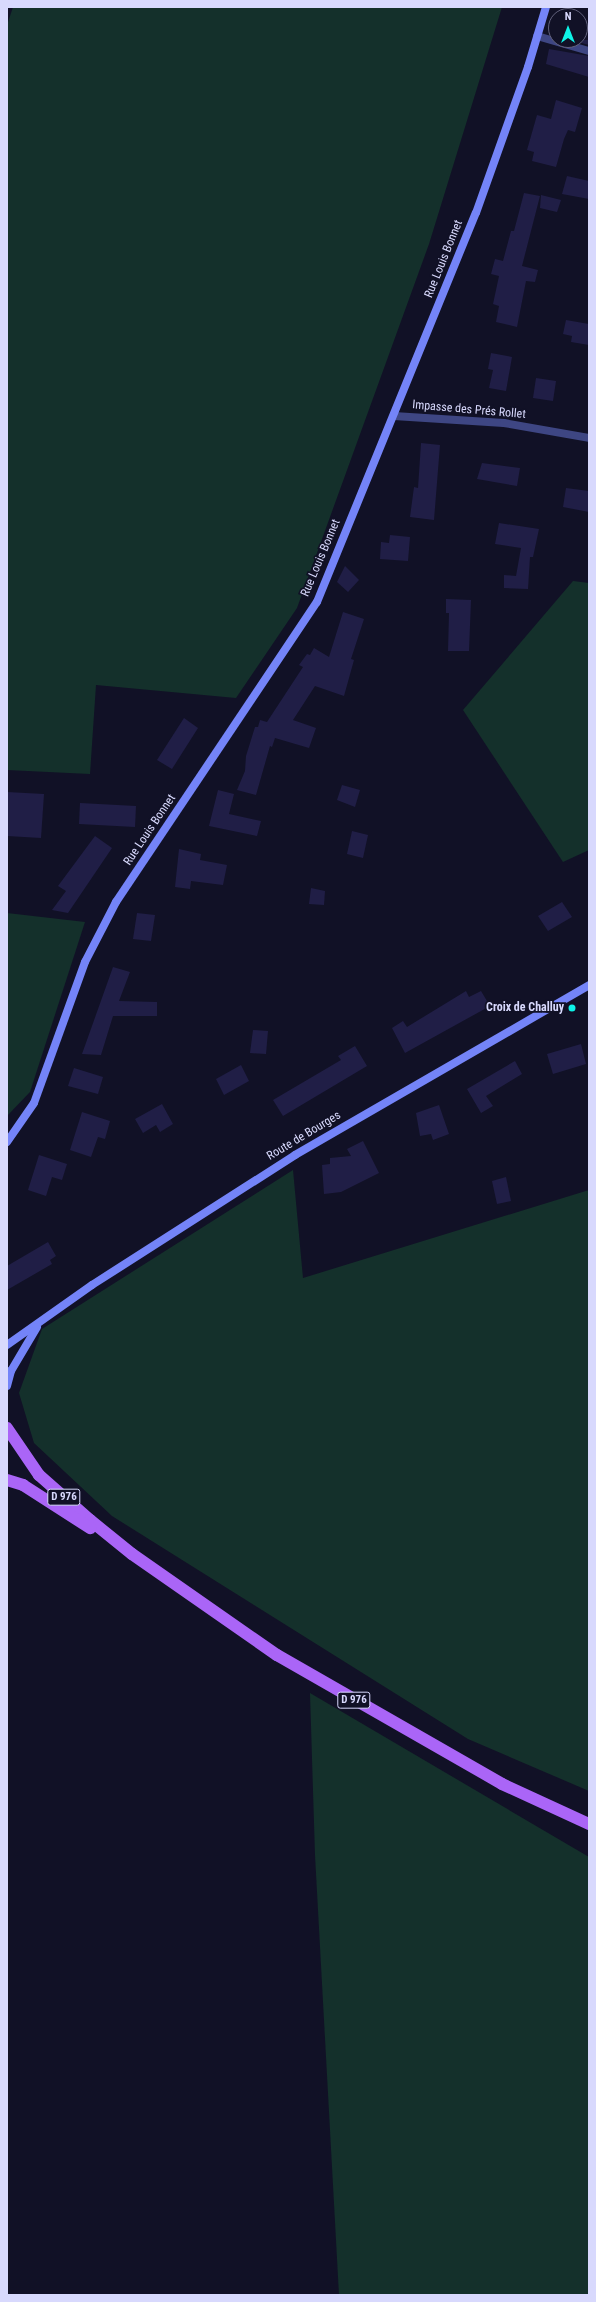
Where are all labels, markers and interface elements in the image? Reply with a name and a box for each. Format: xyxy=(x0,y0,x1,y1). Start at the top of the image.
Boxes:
north arrow xyxy=(548,8,588,48)
text: N xyxy=(565,10,571,23)
street label: Rue Louis Bonnet xyxy=(422,218,466,300)
street label: Impasse des Prés Rollet xyxy=(412,398,526,422)
street label: Rue Louis Bonnet xyxy=(298,517,344,599)
street label: Rue Louis Bonnet xyxy=(121,792,179,868)
place label: Croix de Challuy xyxy=(486,1001,564,1015)
marker: Croix de Challuy xyxy=(567,1003,577,1013)
street label: Route de Bourges xyxy=(265,1108,343,1164)
road number: D 976 xyxy=(47,1488,81,1506)
road number: D 976 xyxy=(337,1691,371,1709)

